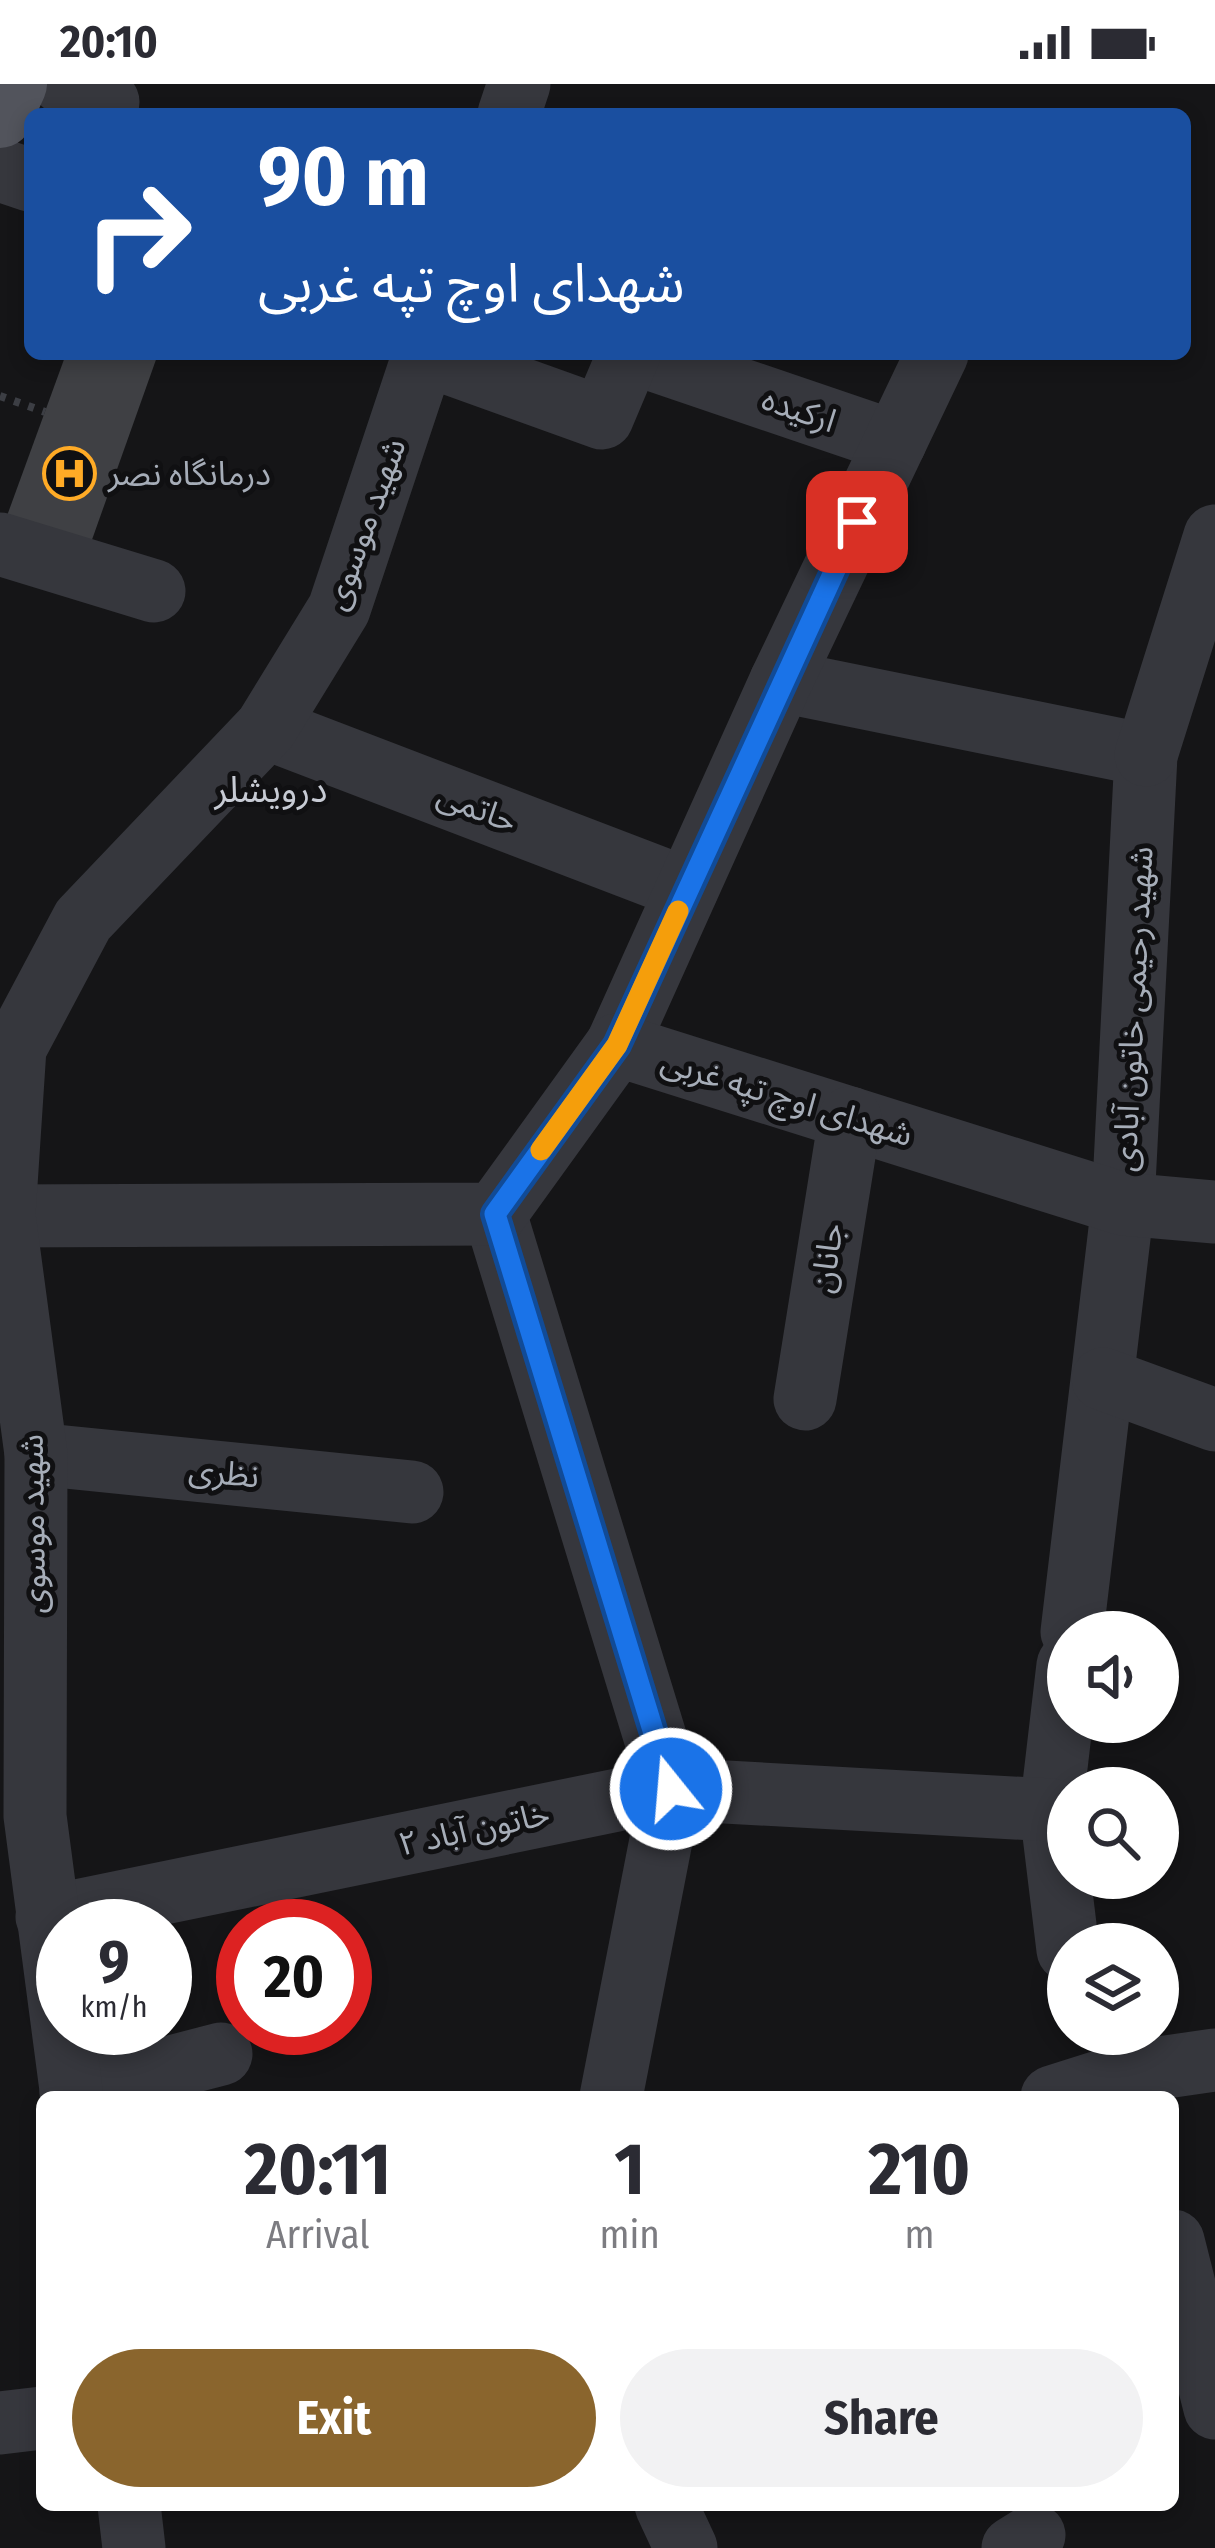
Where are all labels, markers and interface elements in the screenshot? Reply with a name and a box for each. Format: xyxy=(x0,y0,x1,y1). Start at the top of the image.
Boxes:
text: 20:10 xyxy=(60,15,158,69)
text: 90 m xyxy=(258,126,429,227)
icon: right xyxy=(60,156,216,312)
text: شهدای اوچ تپه غربی xyxy=(258,252,685,316)
street label: ارکیده xyxy=(757,379,841,441)
street label: شهید موسوی xyxy=(315,433,415,615)
hospital icon: درمانگاه نصر xyxy=(41,446,97,502)
place label: درمانگاه نصر xyxy=(107,454,271,494)
pin xyxy=(806,471,908,573)
icon: arrive xyxy=(824,489,890,555)
district label: درویشلر xyxy=(214,768,327,812)
street label: حاتمی xyxy=(431,775,523,841)
street label: شهید رحیمی خاتون آبادی xyxy=(1105,845,1161,1173)
street label: شهدای اوچ تپه غربی xyxy=(655,1041,918,1159)
street label: جانان xyxy=(802,1220,852,1296)
street label: شهید موسوی xyxy=(11,1434,55,1614)
street label: نظری xyxy=(187,1449,261,1497)
map controls xyxy=(1047,1611,1179,2055)
button: sound xyxy=(1047,1611,1179,1743)
position arrow xyxy=(608,1726,734,1852)
button: search xyxy=(1047,1767,1179,1899)
street label: خاتون آباد ۲ xyxy=(395,1793,553,1865)
speed limit sign: 20 xyxy=(216,1899,372,2055)
button: layers xyxy=(1047,1923,1179,2055)
text: 9 xyxy=(98,1926,130,1998)
text: km/h xyxy=(81,1989,147,2025)
text: 20:11 xyxy=(245,2127,391,2213)
text: 1 xyxy=(614,2127,645,2213)
text: 210 xyxy=(868,2127,970,2213)
text: Arrival xyxy=(266,2212,369,2258)
text: min xyxy=(600,2212,660,2258)
text: m xyxy=(904,2212,934,2258)
button: Exit xyxy=(72,2349,596,2487)
button: Share xyxy=(620,2349,1143,2487)

